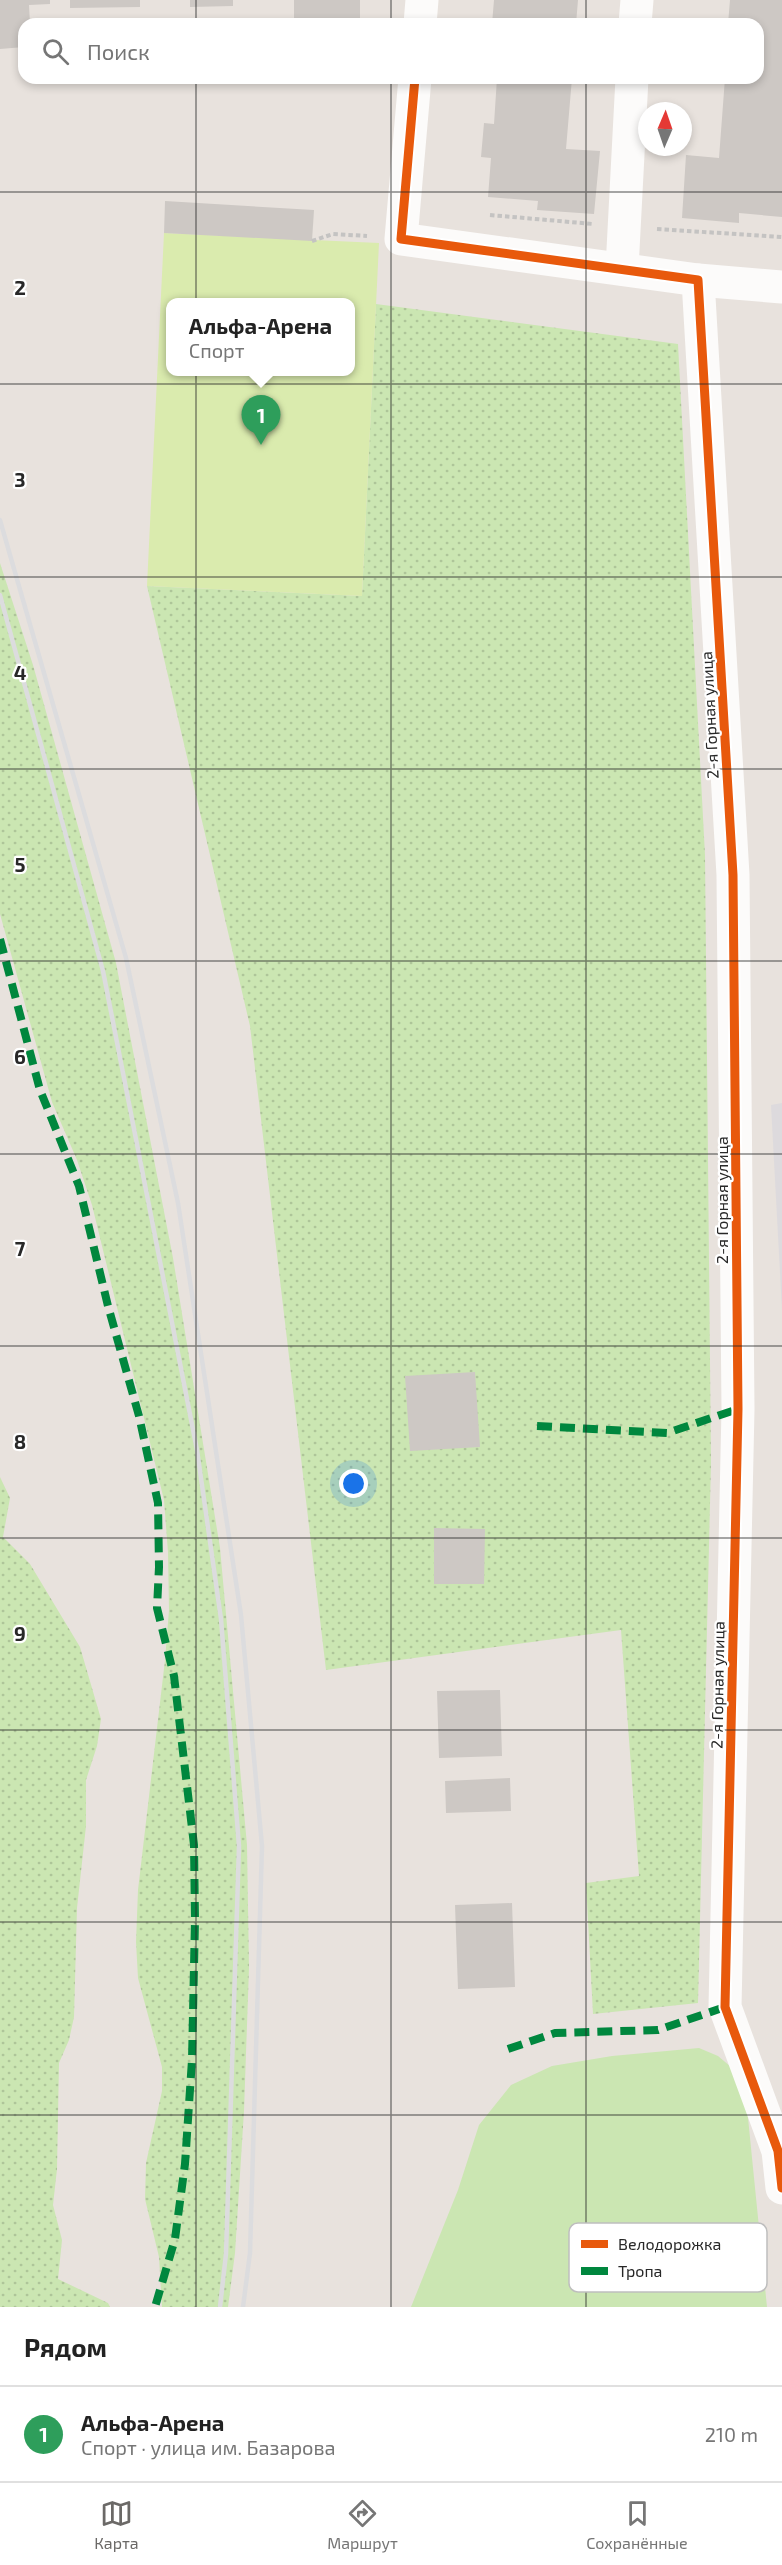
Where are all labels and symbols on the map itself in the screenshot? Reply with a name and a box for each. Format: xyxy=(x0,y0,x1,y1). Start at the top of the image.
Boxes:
north arrow xyxy=(638,102,692,156)
text: 2 xyxy=(14,275,26,299)
pin: 1 xyxy=(242,396,280,445)
text: 3 xyxy=(14,467,26,491)
street label: 2-я Горная улица xyxy=(696,651,723,779)
text: 4 xyxy=(14,660,27,684)
text: 5 xyxy=(14,852,26,876)
text: 6 xyxy=(14,1044,26,1068)
street label: 2-я Горная улица xyxy=(712,1136,732,1264)
text: 7 xyxy=(15,1236,26,1260)
text: 8 xyxy=(14,1429,26,1453)
your location xyxy=(339,1469,368,1498)
text: 9 xyxy=(14,1621,26,1645)
street label: 2-я Горная улица xyxy=(706,1621,729,1749)
legend xyxy=(569,2223,767,2292)
text: Велодорожка xyxy=(618,2234,721,2253)
text: Тропа xyxy=(618,2261,662,2280)

